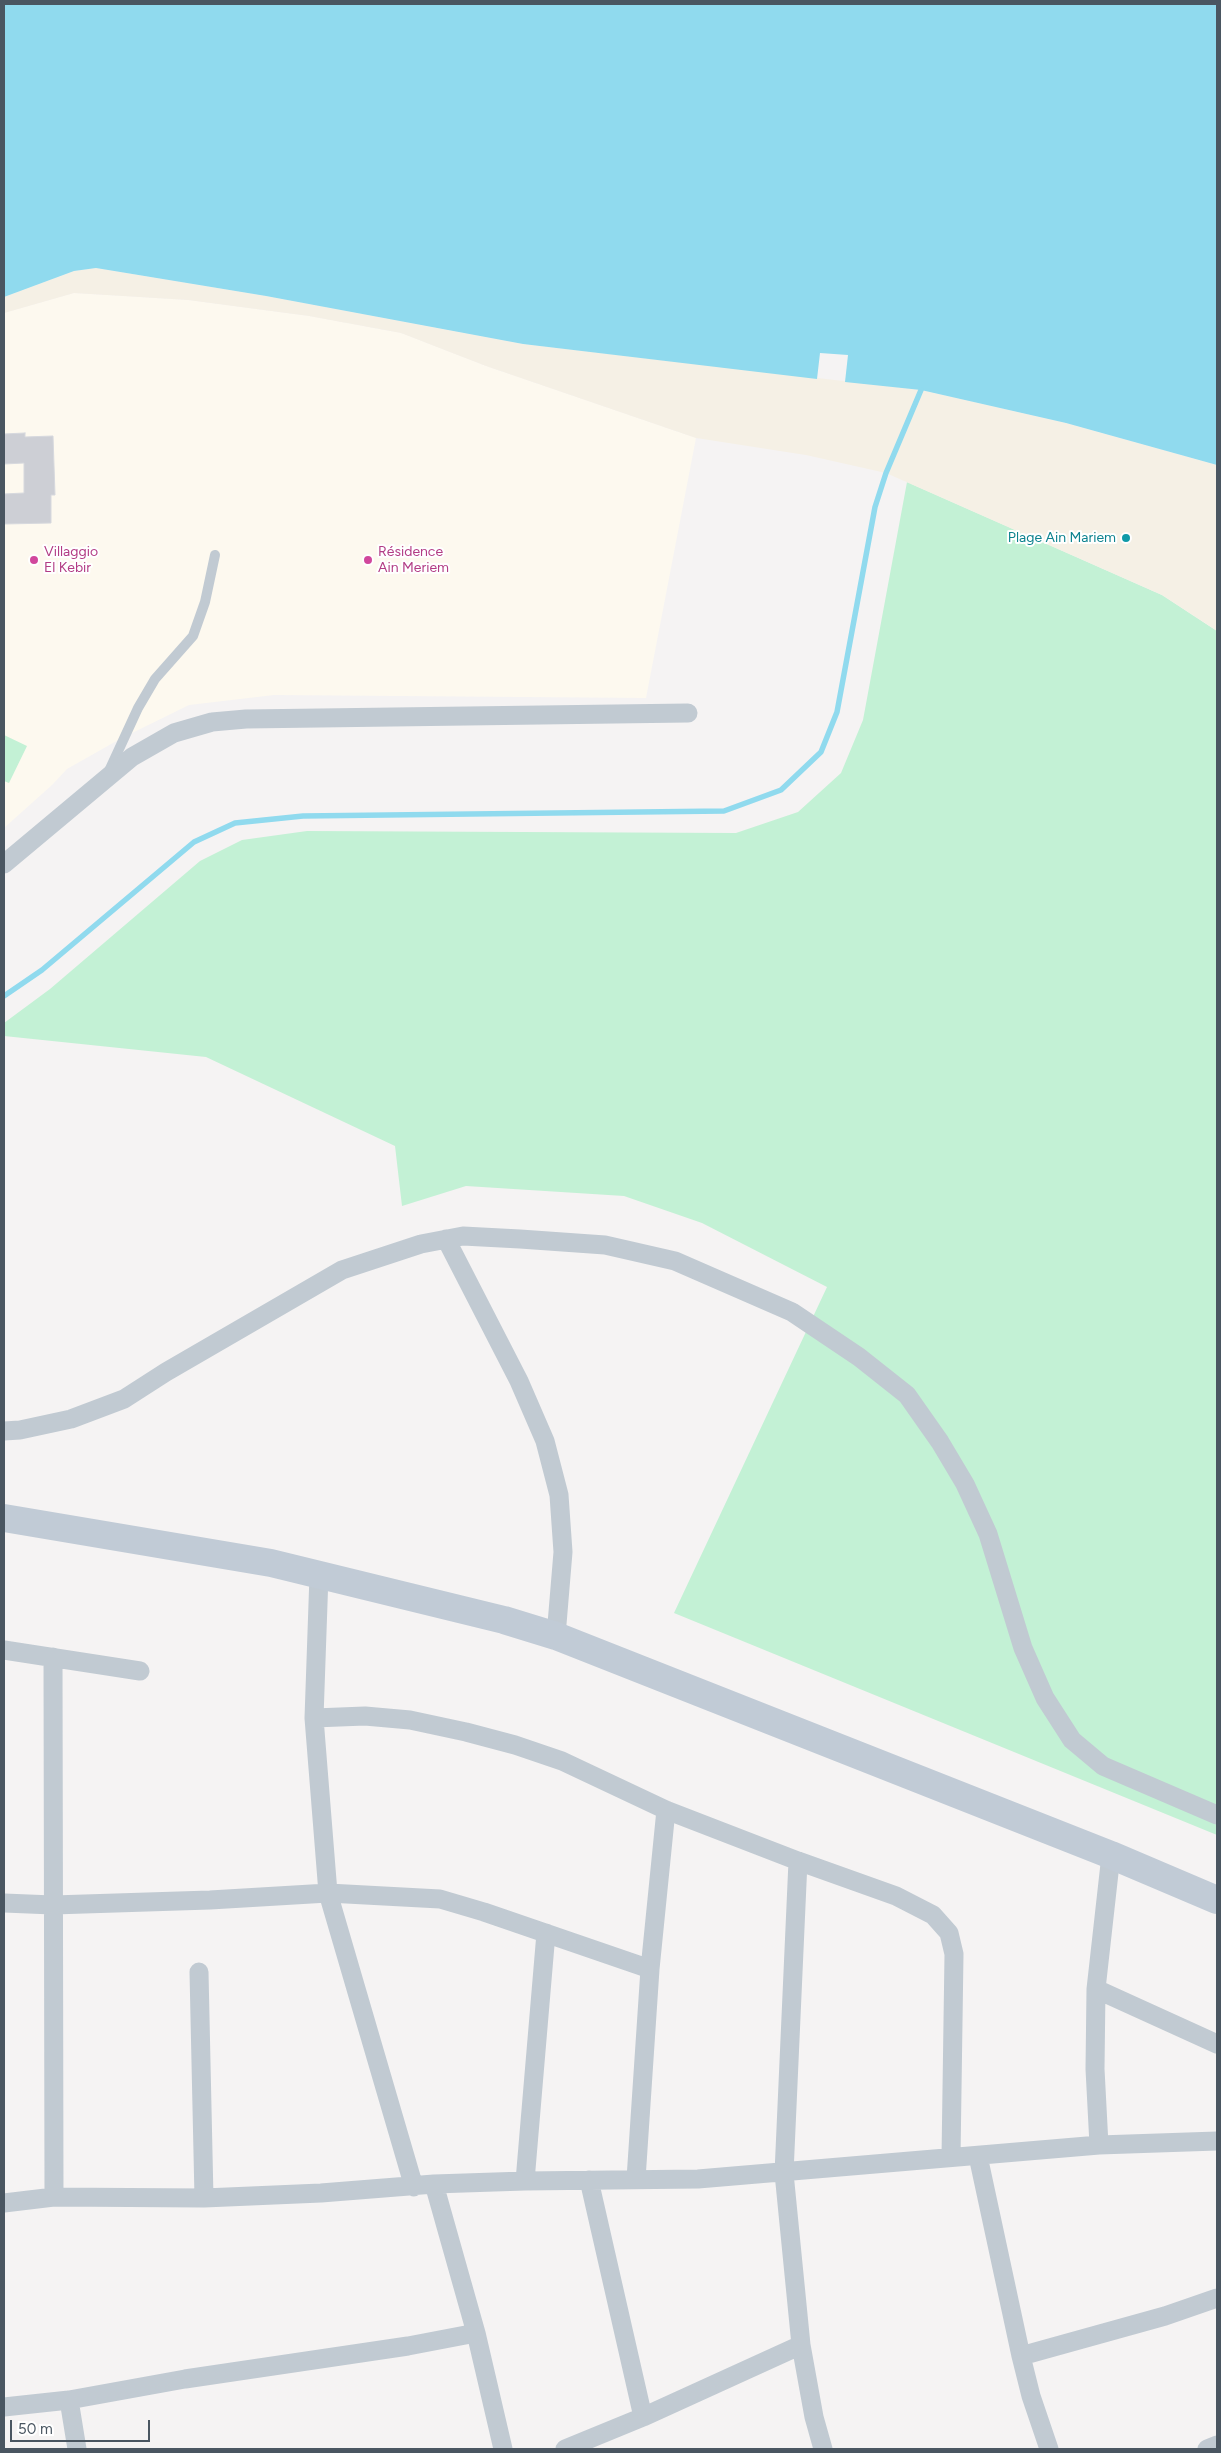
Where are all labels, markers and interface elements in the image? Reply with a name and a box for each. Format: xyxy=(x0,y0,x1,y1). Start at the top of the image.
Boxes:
place label: Plage Ain Mariem xyxy=(1008,530,1116,546)
marker: Plage Ain Mariem xyxy=(1120,532,1132,544)
place label: Villaggio El Kebir xyxy=(44,544,98,576)
place label: Résidence Ain Meriem xyxy=(378,544,449,576)
marker: Villaggio El Kebir xyxy=(28,554,40,566)
marker: Résidence Ain Meriem xyxy=(362,554,374,566)
scale bar xyxy=(12,2410,152,2442)
text: 50 m xyxy=(18,2420,53,2438)

